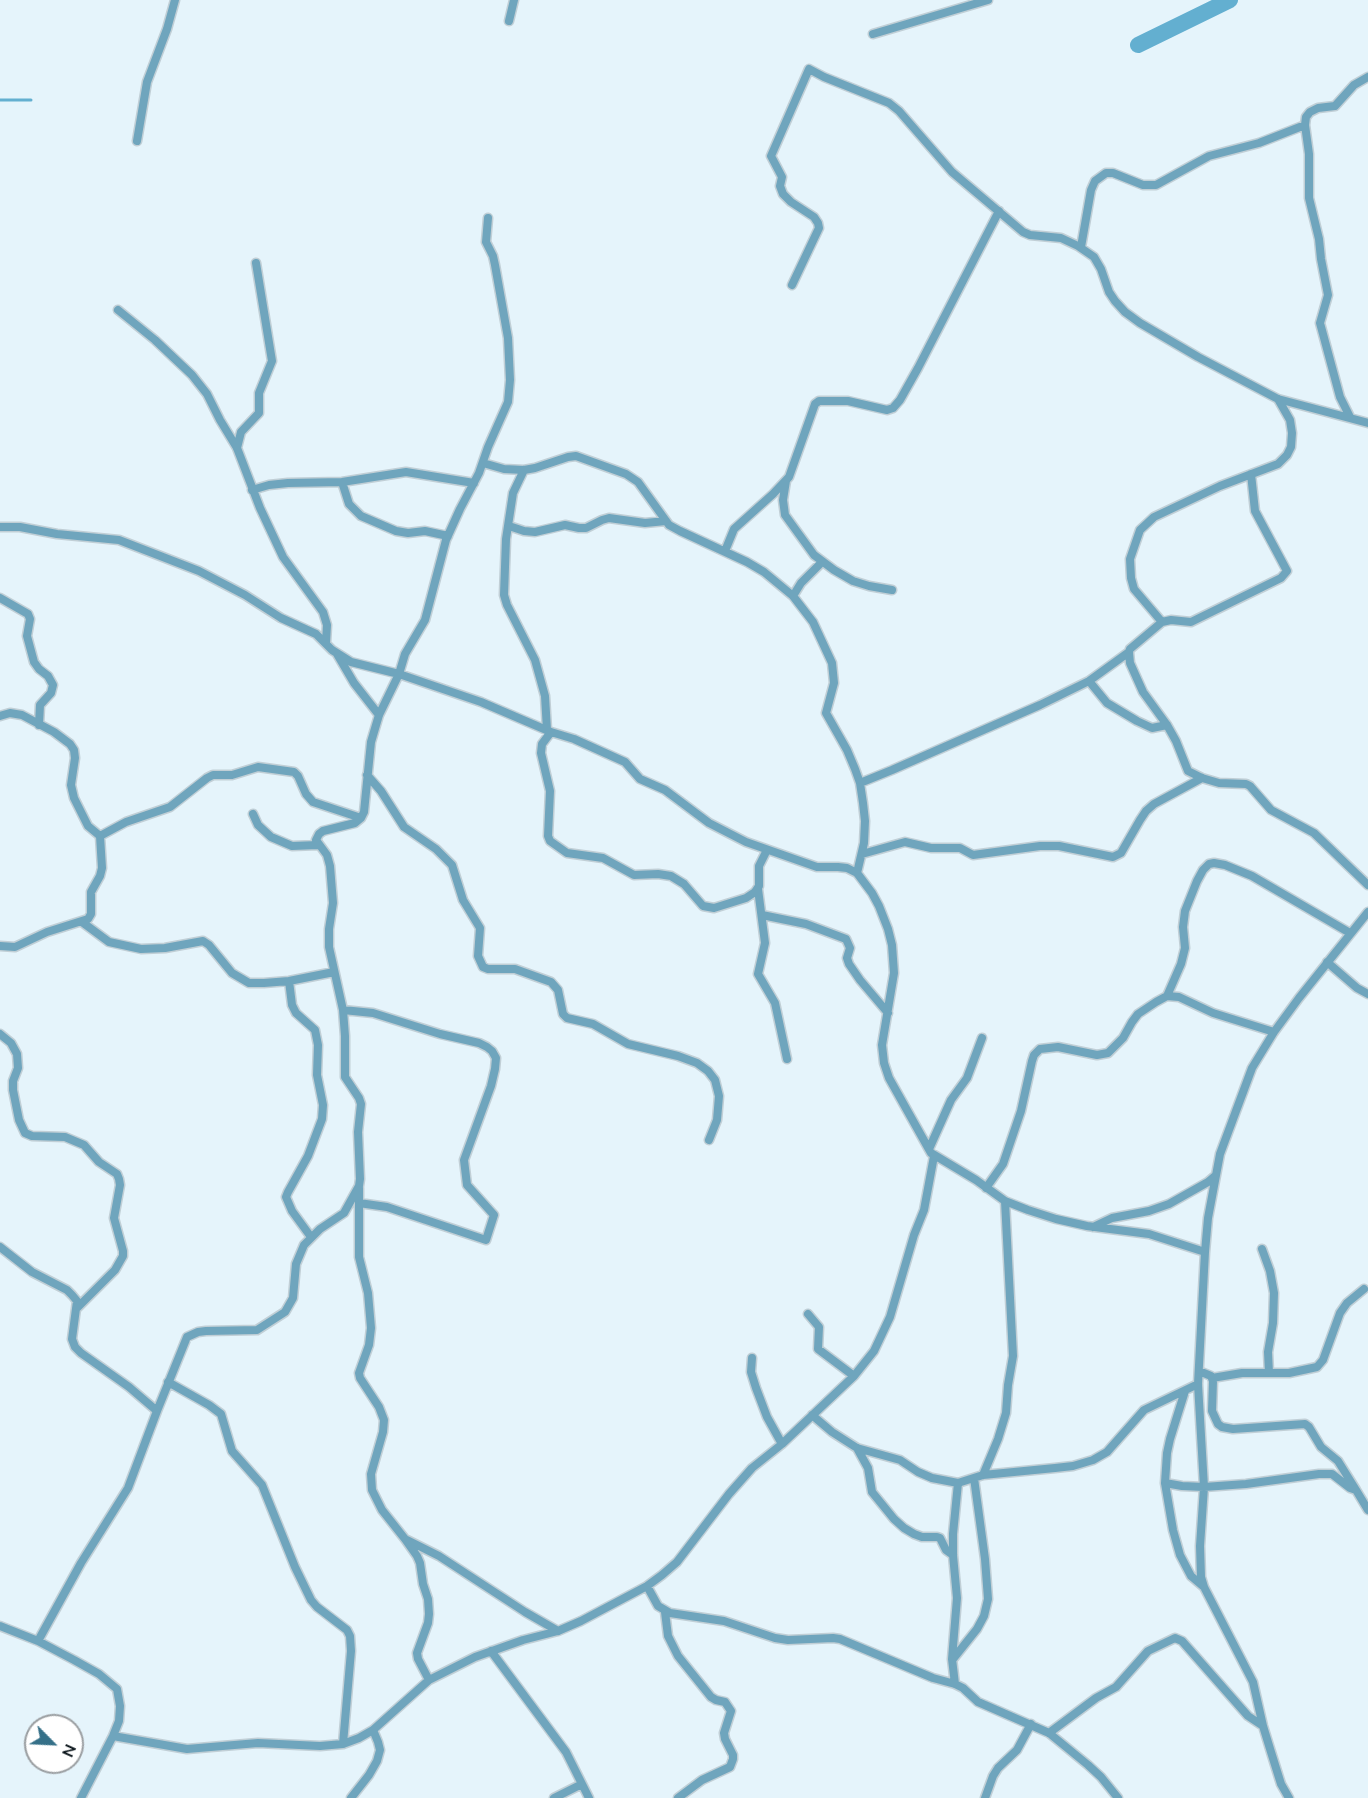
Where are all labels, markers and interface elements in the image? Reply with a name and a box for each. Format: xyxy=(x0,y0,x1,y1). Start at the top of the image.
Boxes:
north arrow xyxy=(24,1714,84,1774)
text: N xyxy=(56,1741,81,1760)

